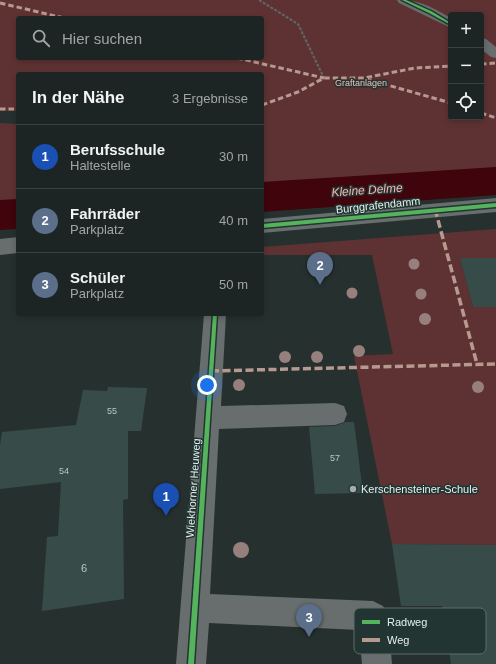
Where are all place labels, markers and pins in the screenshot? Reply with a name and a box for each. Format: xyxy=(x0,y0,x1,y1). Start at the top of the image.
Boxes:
pin: 2 xyxy=(307,252,333,285)
pin: 1 xyxy=(153,483,179,516)
place label: Kerschensteiner-Schule xyxy=(361,483,478,495)
marker: Kerschensteiner-Schule xyxy=(348,484,358,494)
pin: 3 xyxy=(296,604,322,637)

